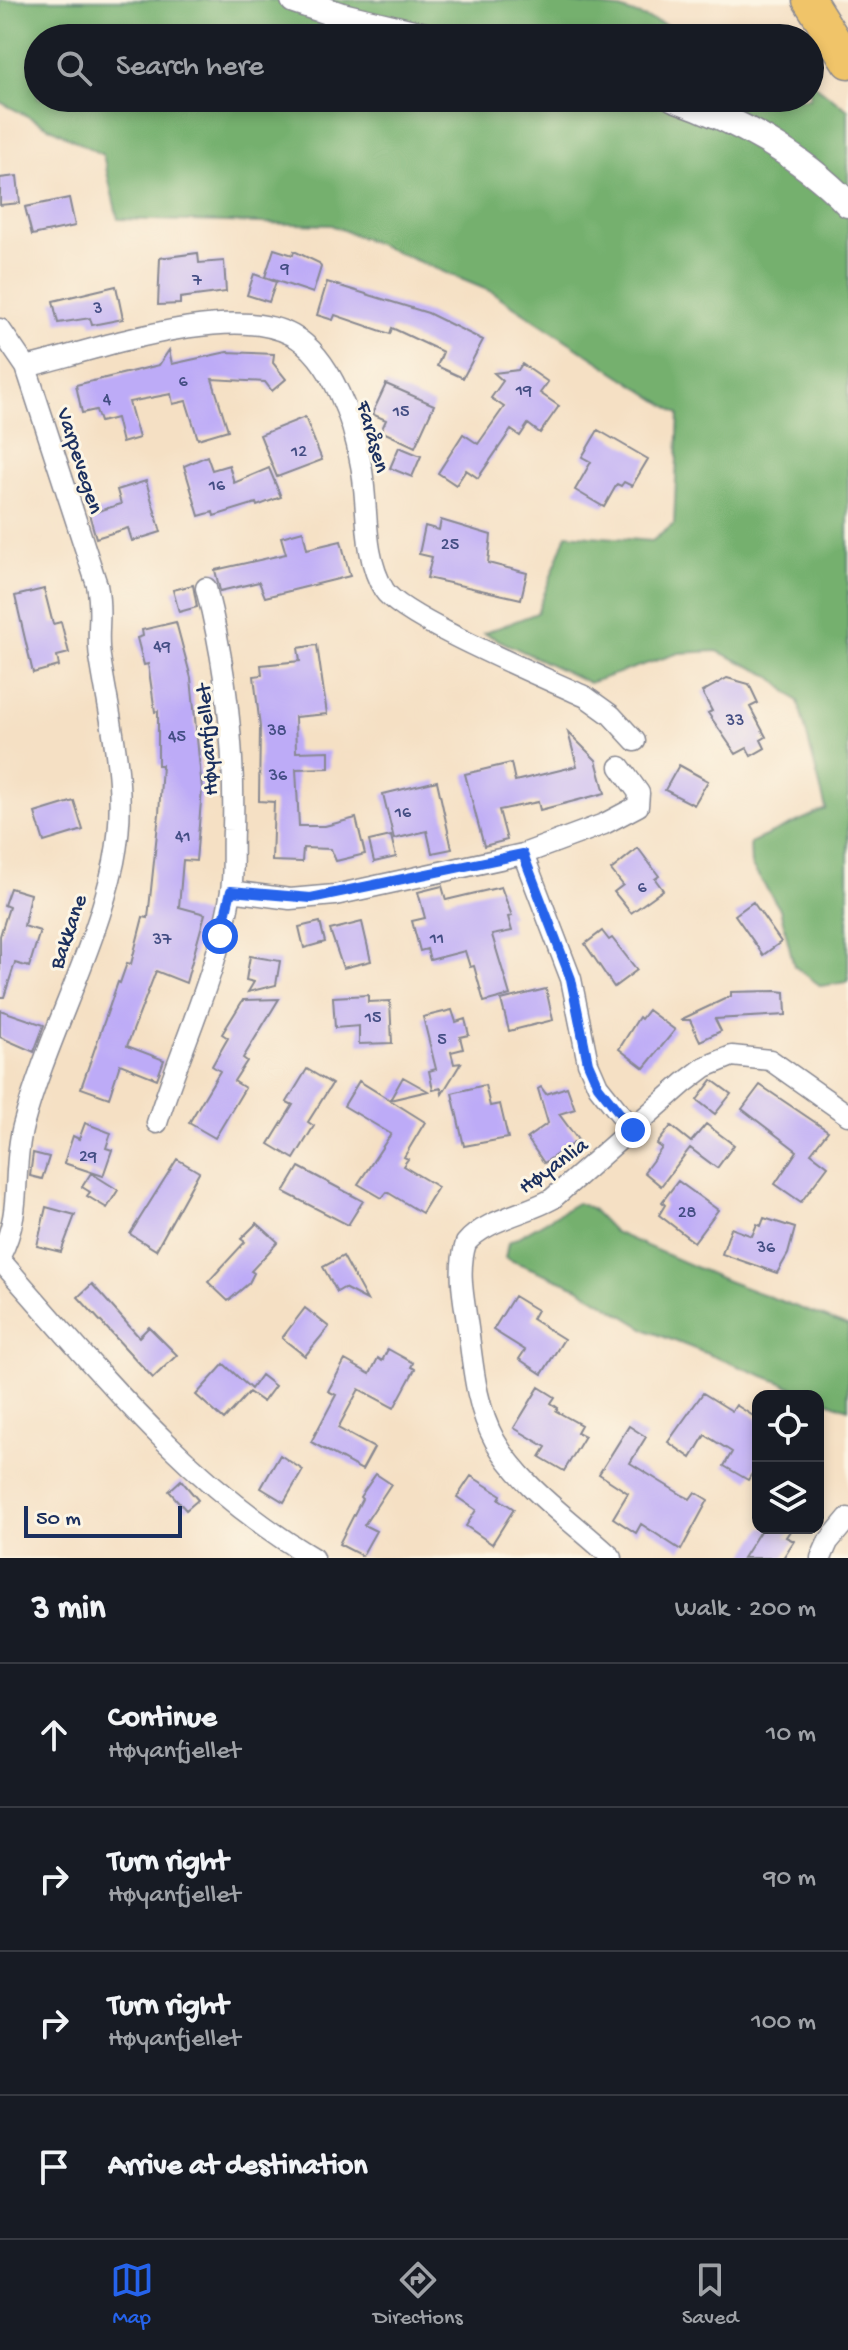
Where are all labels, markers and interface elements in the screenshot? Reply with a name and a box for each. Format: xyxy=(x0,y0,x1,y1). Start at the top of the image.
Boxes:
search box xyxy=(24,24,824,112)
icon: search xyxy=(52,46,96,90)
text: Search here xyxy=(116,51,264,86)
house number: 9 xyxy=(279,259,290,280)
house number: 7 xyxy=(191,271,202,292)
house number: 3 xyxy=(92,299,103,320)
house number: 6 xyxy=(178,372,188,393)
house number: 19 xyxy=(515,381,532,402)
house number: 4 xyxy=(103,390,112,411)
street label: Faråsen xyxy=(348,397,394,476)
house number: 15 xyxy=(392,402,409,423)
street label: Varpevegen xyxy=(49,404,108,518)
house number: 12 xyxy=(290,442,307,463)
house number: 16 xyxy=(208,476,226,497)
house number: 25 xyxy=(441,535,459,556)
house number: 49 xyxy=(153,637,171,658)
street label: Høyanfjellet xyxy=(192,681,226,796)
house number: 33 xyxy=(725,711,744,732)
house number: 38 xyxy=(266,721,287,742)
house number: 45 xyxy=(168,727,186,748)
house number: 36 xyxy=(268,766,288,787)
house number: 16 xyxy=(394,803,412,824)
house number: 41 xyxy=(175,827,191,848)
house number: 6 xyxy=(637,878,647,899)
street label: Bakkane xyxy=(45,891,95,974)
route start xyxy=(202,918,238,954)
house number: 11 xyxy=(429,929,444,950)
house number: 37 xyxy=(152,930,172,951)
house number: 15 xyxy=(364,1008,381,1029)
house number: 5 xyxy=(437,1030,447,1051)
route end xyxy=(615,1112,651,1148)
street label: Høyanlia xyxy=(515,1133,595,1201)
house number: 29 xyxy=(79,1147,97,1168)
house number: 28 xyxy=(678,1203,696,1224)
house number: 36 xyxy=(756,1238,776,1259)
map controls xyxy=(752,1390,824,1534)
button: locate xyxy=(752,1390,824,1462)
button: layers xyxy=(752,1462,824,1534)
scale bar xyxy=(24,1502,182,1538)
text: 50 m xyxy=(36,1507,81,1533)
text: 3 min xyxy=(32,1590,105,1630)
text: Walk · 200 m xyxy=(675,1595,816,1626)
text: Continue xyxy=(108,1702,217,1737)
icon: ahead xyxy=(32,1713,76,1757)
text: 10 m xyxy=(766,1720,816,1751)
text: Høyanfjellet xyxy=(108,1737,240,1768)
text: Turn right xyxy=(108,1846,228,1881)
icon: right xyxy=(32,1857,76,1901)
text: 90 m xyxy=(764,1864,816,1895)
text: Høyanfjellet xyxy=(108,1881,240,1912)
text: Turn right xyxy=(108,1990,228,2025)
icon: right xyxy=(32,2001,76,2045)
text: 100 m xyxy=(751,2008,816,2039)
text: Høyanfjellet xyxy=(108,2025,240,2056)
icon: arrive xyxy=(32,2145,76,2189)
text: Arrive at destination xyxy=(108,2150,368,2185)
tab: Map xyxy=(110,2258,154,2332)
tab: Directions xyxy=(373,2258,463,2332)
tab: Saved xyxy=(682,2258,738,2332)

